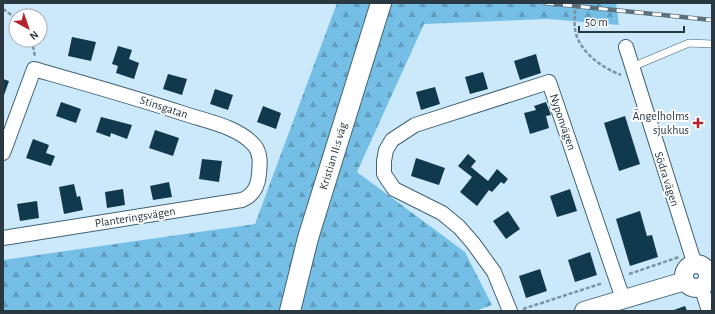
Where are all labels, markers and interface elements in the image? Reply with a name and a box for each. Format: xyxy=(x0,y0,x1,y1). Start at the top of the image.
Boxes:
north arrow xyxy=(8,8,48,48)
scale bar xyxy=(579,8,684,34)
text: 50 m xyxy=(585,16,608,28)
text: N xyxy=(28,29,41,42)
street label: Nyponvägen xyxy=(547,92,578,152)
street label: Stinsgatan xyxy=(139,94,189,120)
place label: Ängelholms sjukhus xyxy=(633,109,689,137)
marker: Ängelholms sjukhus xyxy=(692,117,704,129)
street label: Kristian II:s väg xyxy=(317,121,349,191)
street label: Södra vägen xyxy=(653,150,681,208)
street label: Planteringsvägen xyxy=(94,205,176,229)

